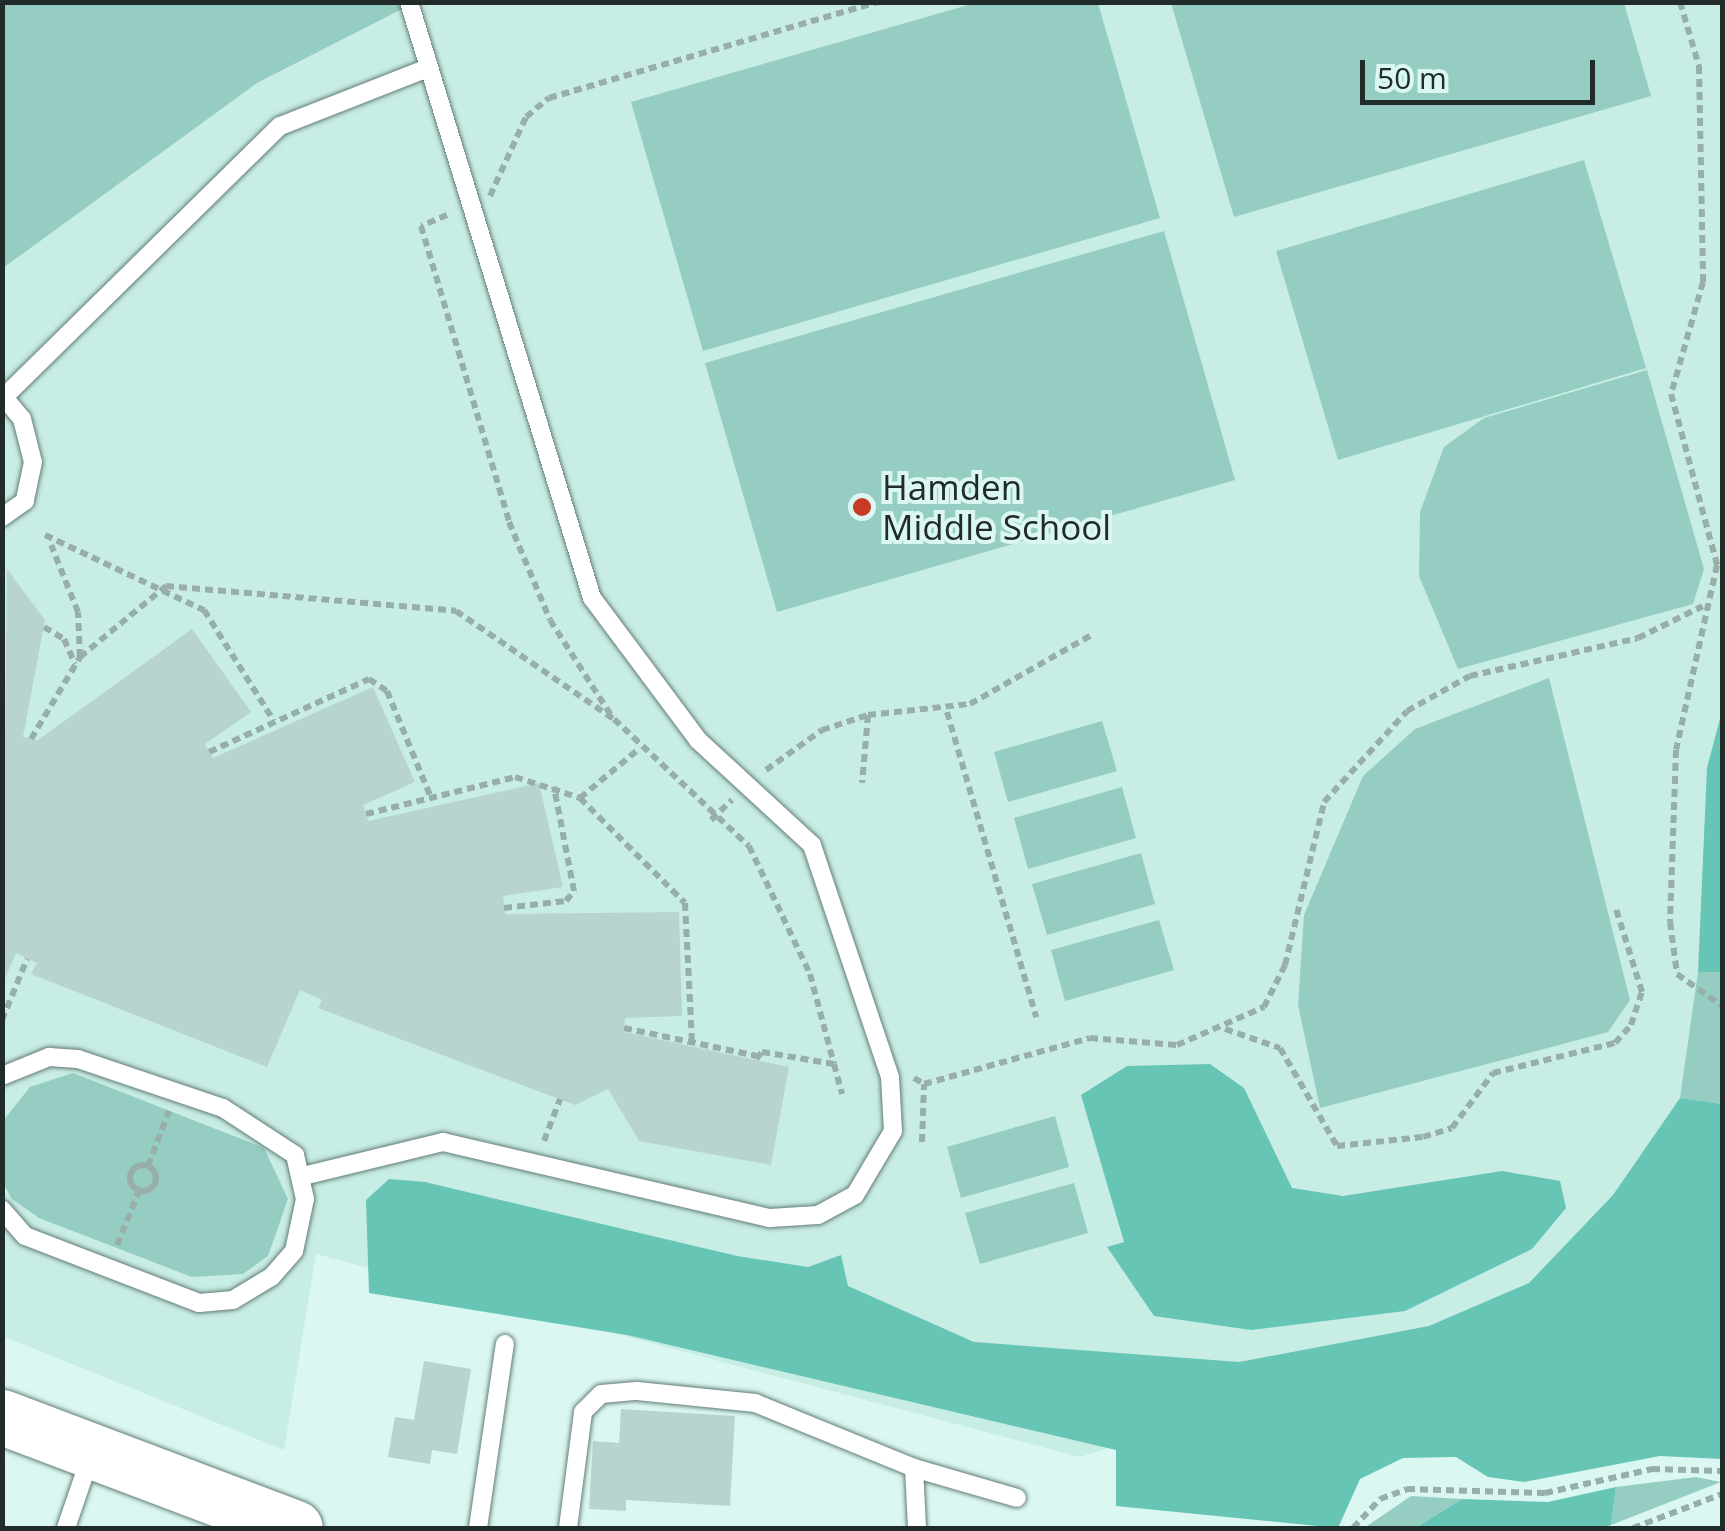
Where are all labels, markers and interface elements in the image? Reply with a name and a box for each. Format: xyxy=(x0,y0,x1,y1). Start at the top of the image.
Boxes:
scale bar xyxy=(1365,40,1600,102)
text: 50 m xyxy=(1377,57,1447,98)
place label: Hamden Middle School xyxy=(882,466,1111,548)
marker: Hamden Middle School xyxy=(851,496,873,518)

